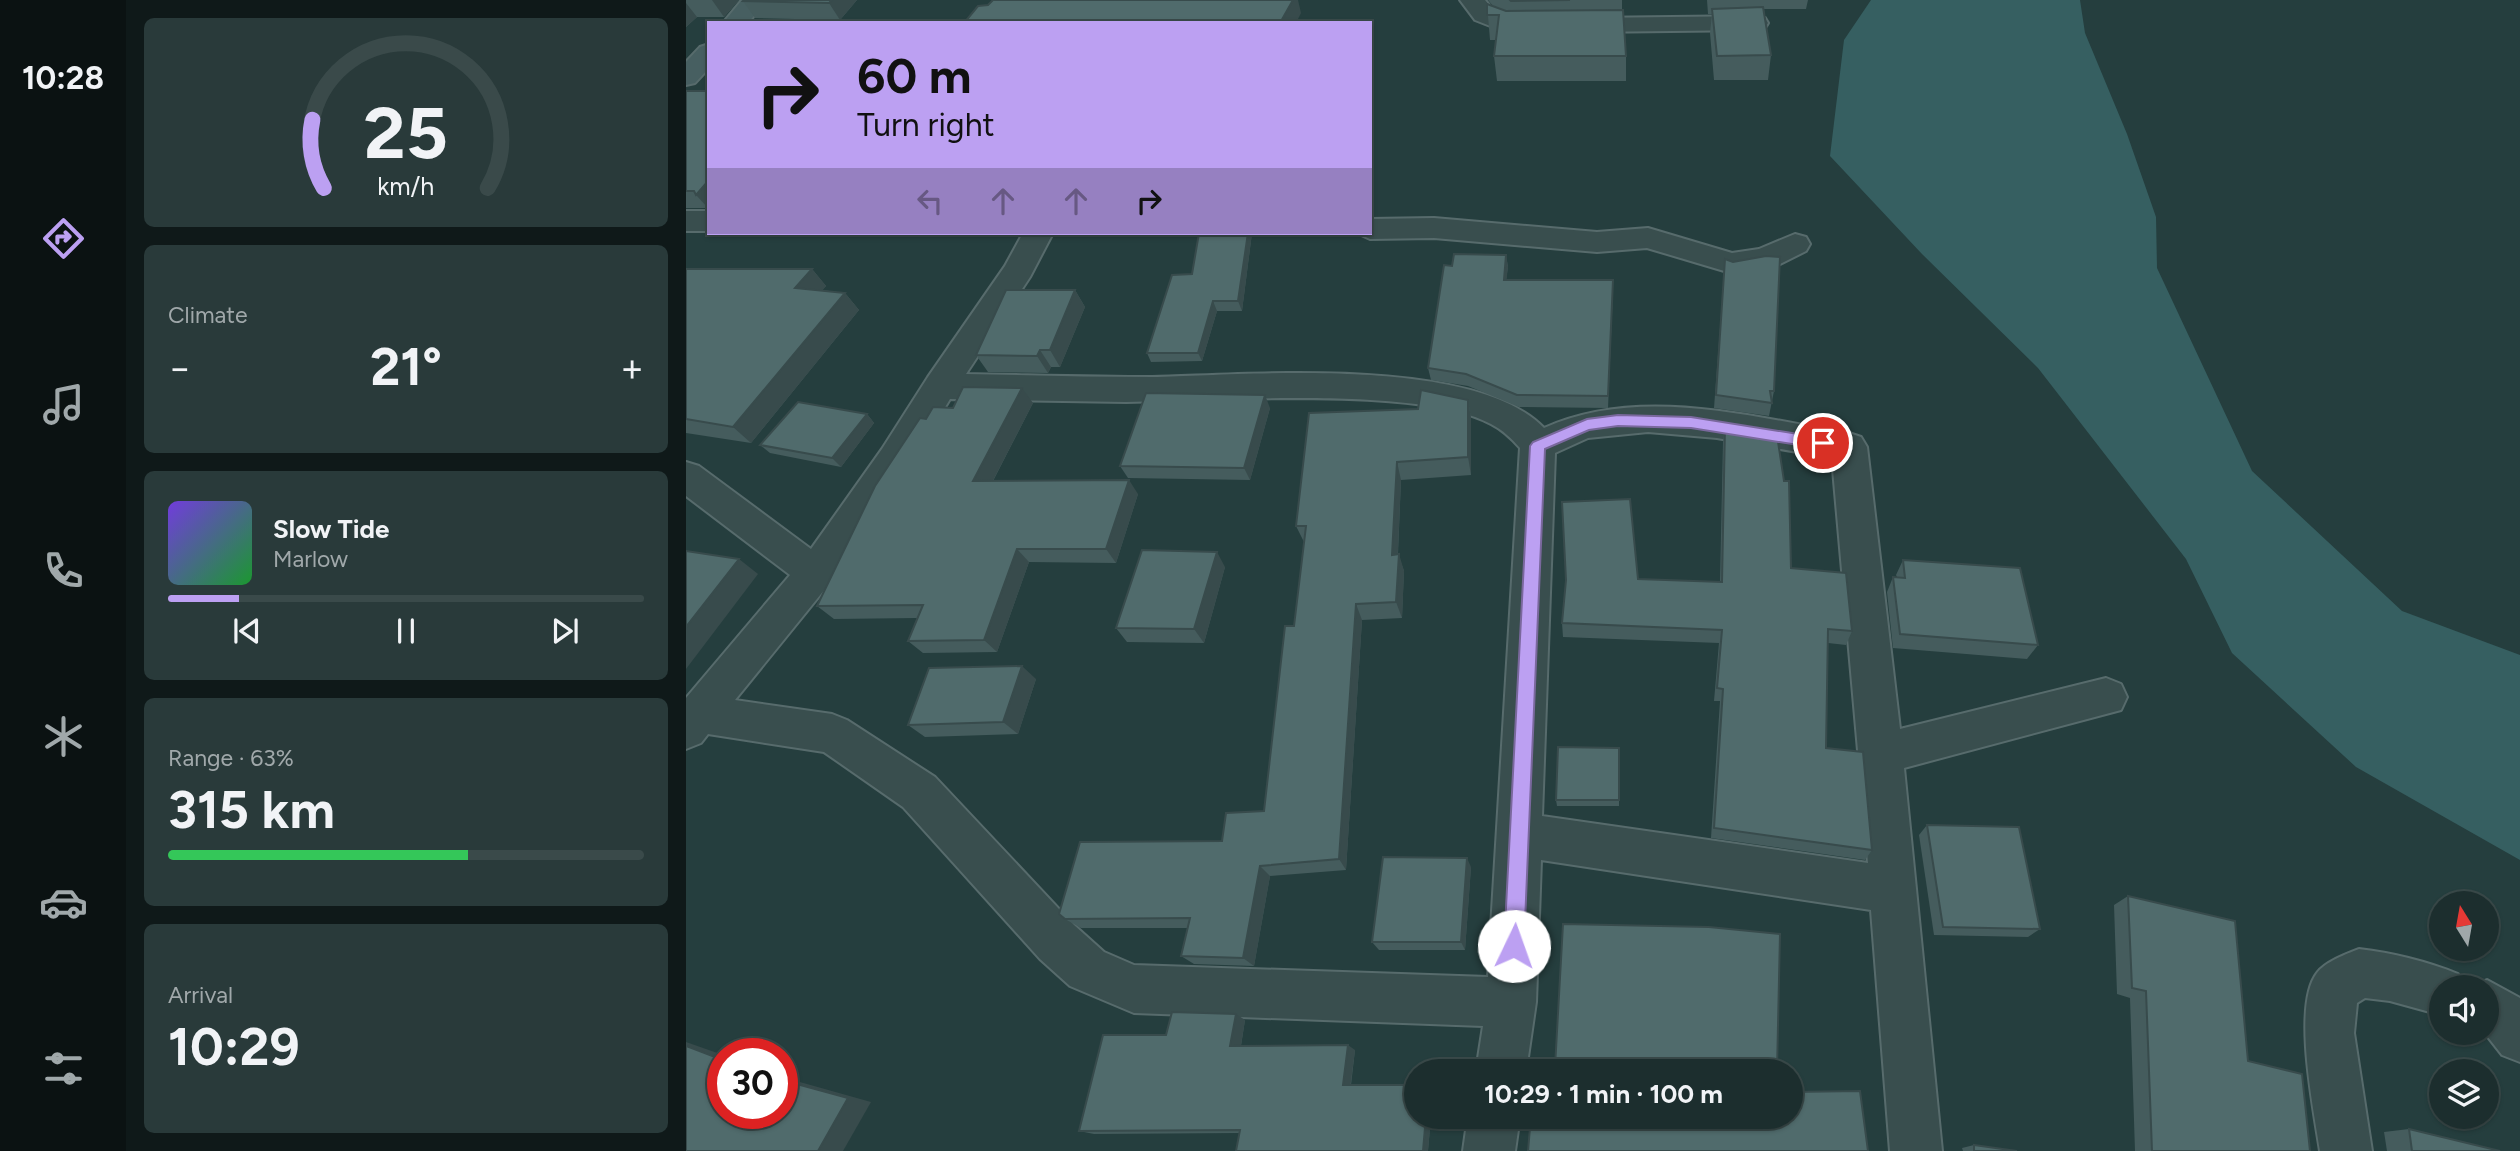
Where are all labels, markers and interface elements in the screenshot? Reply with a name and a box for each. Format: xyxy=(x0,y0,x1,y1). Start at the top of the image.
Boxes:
text: 60 m xyxy=(857,46,972,105)
icon: right xyxy=(742,49,833,140)
text: 10:28 xyxy=(22,59,104,97)
text: 25 xyxy=(364,90,448,177)
text: Turn right xyxy=(857,106,995,144)
text: km/h xyxy=(377,171,435,201)
icon: left xyxy=(911,182,949,220)
icon: ahead xyxy=(984,182,1022,220)
icon: ahead xyxy=(1057,182,1095,220)
icon: right xyxy=(1130,182,1168,220)
icon: directions xyxy=(39,214,88,263)
text: Climate xyxy=(168,301,247,329)
text: 21° xyxy=(370,336,442,398)
text: − xyxy=(168,345,192,391)
text: + xyxy=(620,345,644,391)
icon: music xyxy=(39,380,88,429)
pin xyxy=(1793,413,1853,473)
icon: arrive xyxy=(1804,424,1842,462)
text: Slow Tide xyxy=(273,513,389,545)
text: Marlow xyxy=(273,545,348,573)
icon: phone xyxy=(39,546,88,595)
icon: previous xyxy=(228,612,266,650)
icon: pause xyxy=(387,612,425,650)
icon: next xyxy=(546,612,584,650)
icon: climate xyxy=(39,712,88,761)
text: Range · 63% xyxy=(168,744,294,772)
text: 315 km xyxy=(168,779,335,841)
icon: car xyxy=(39,878,88,927)
north arrow xyxy=(2429,891,2499,961)
map controls xyxy=(2429,891,2499,1129)
position arrow xyxy=(1477,909,1551,983)
button: sound xyxy=(2429,975,2499,1045)
text: Arrival xyxy=(168,981,233,1009)
text: 10:29 xyxy=(168,1016,300,1078)
speed limit sign: 30 xyxy=(707,1038,798,1129)
icon: filters xyxy=(39,1044,88,1093)
button: layers xyxy=(2429,1059,2499,1129)
text: 10:29 · 1 min · 100 m xyxy=(1484,1078,1723,1110)

